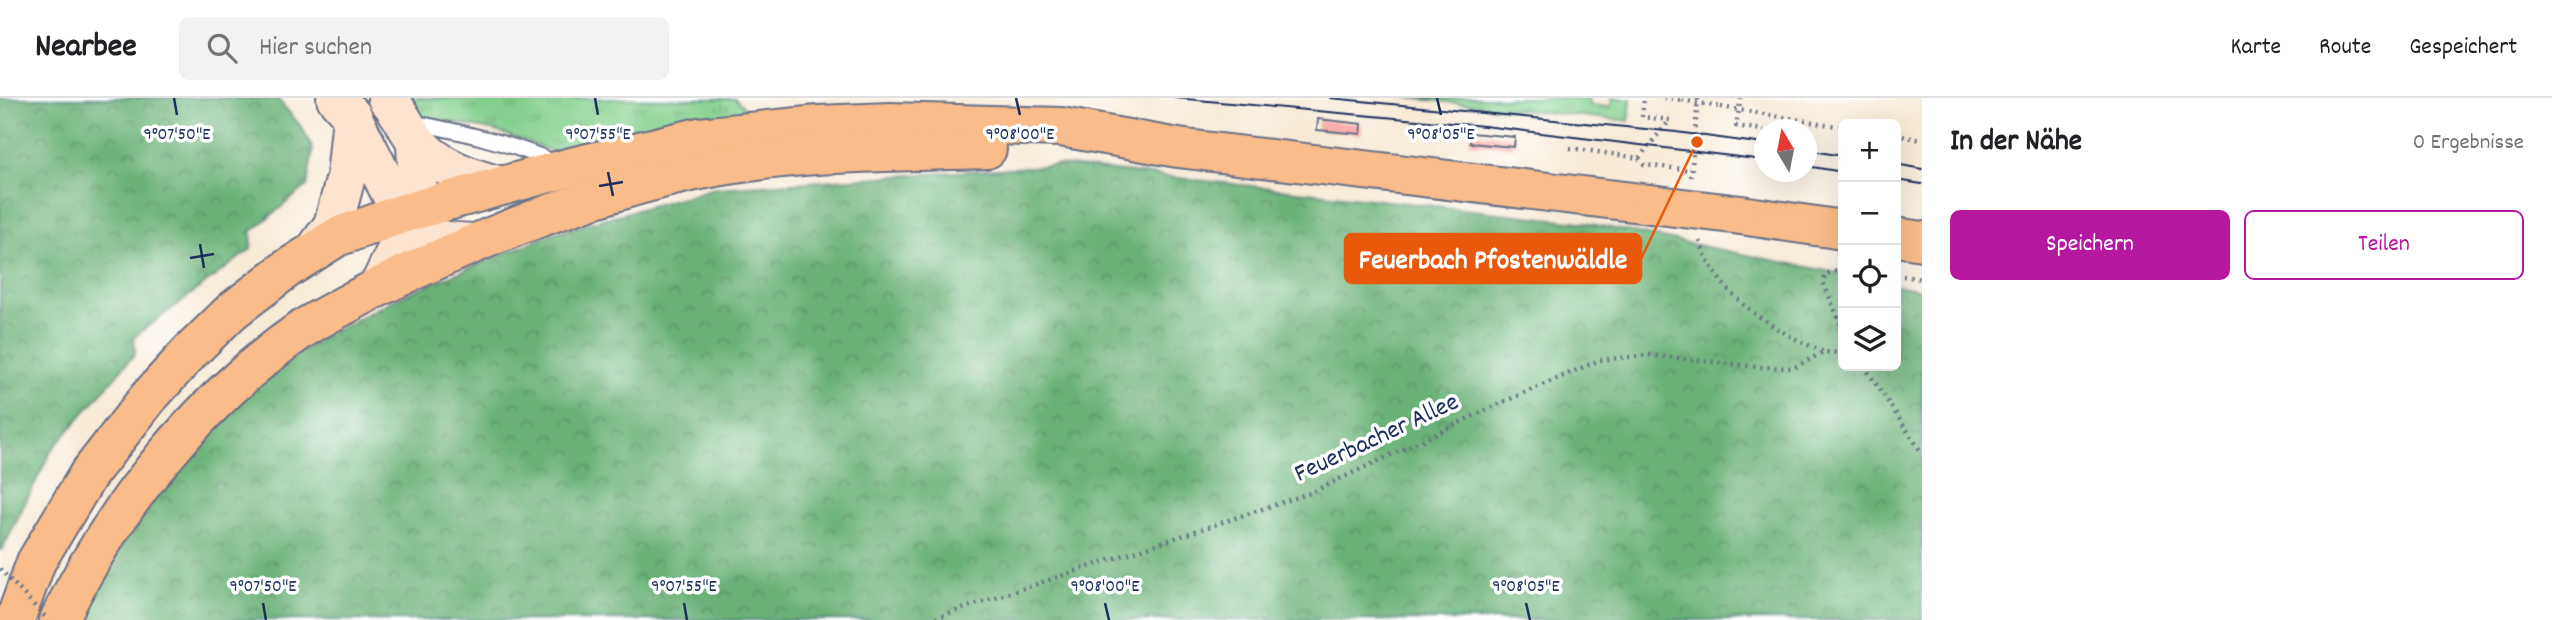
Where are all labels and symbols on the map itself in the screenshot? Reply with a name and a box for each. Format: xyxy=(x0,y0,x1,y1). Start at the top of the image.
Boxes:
north arrow xyxy=(1754,119,1817,182)
text: 9°07'50"E xyxy=(144,123,211,148)
text: 9°07'55"E xyxy=(565,123,631,148)
text: 9°08'00"E xyxy=(986,123,1054,148)
text: 9°08'05"E xyxy=(1407,123,1475,148)
callout: Feuerbach Pfostenwäldle xyxy=(1345,234,1641,283)
text: Feuerbach Pfostenwäldle xyxy=(1359,243,1627,283)
street label: Feuerbacher Allee xyxy=(1289,385,1465,493)
text: 9°07'50"E xyxy=(230,575,297,600)
text: 9°07'55"E xyxy=(651,575,717,600)
text: 9°08'00"E xyxy=(1071,575,1139,600)
text: 9°08'05"E xyxy=(1492,575,1560,600)

